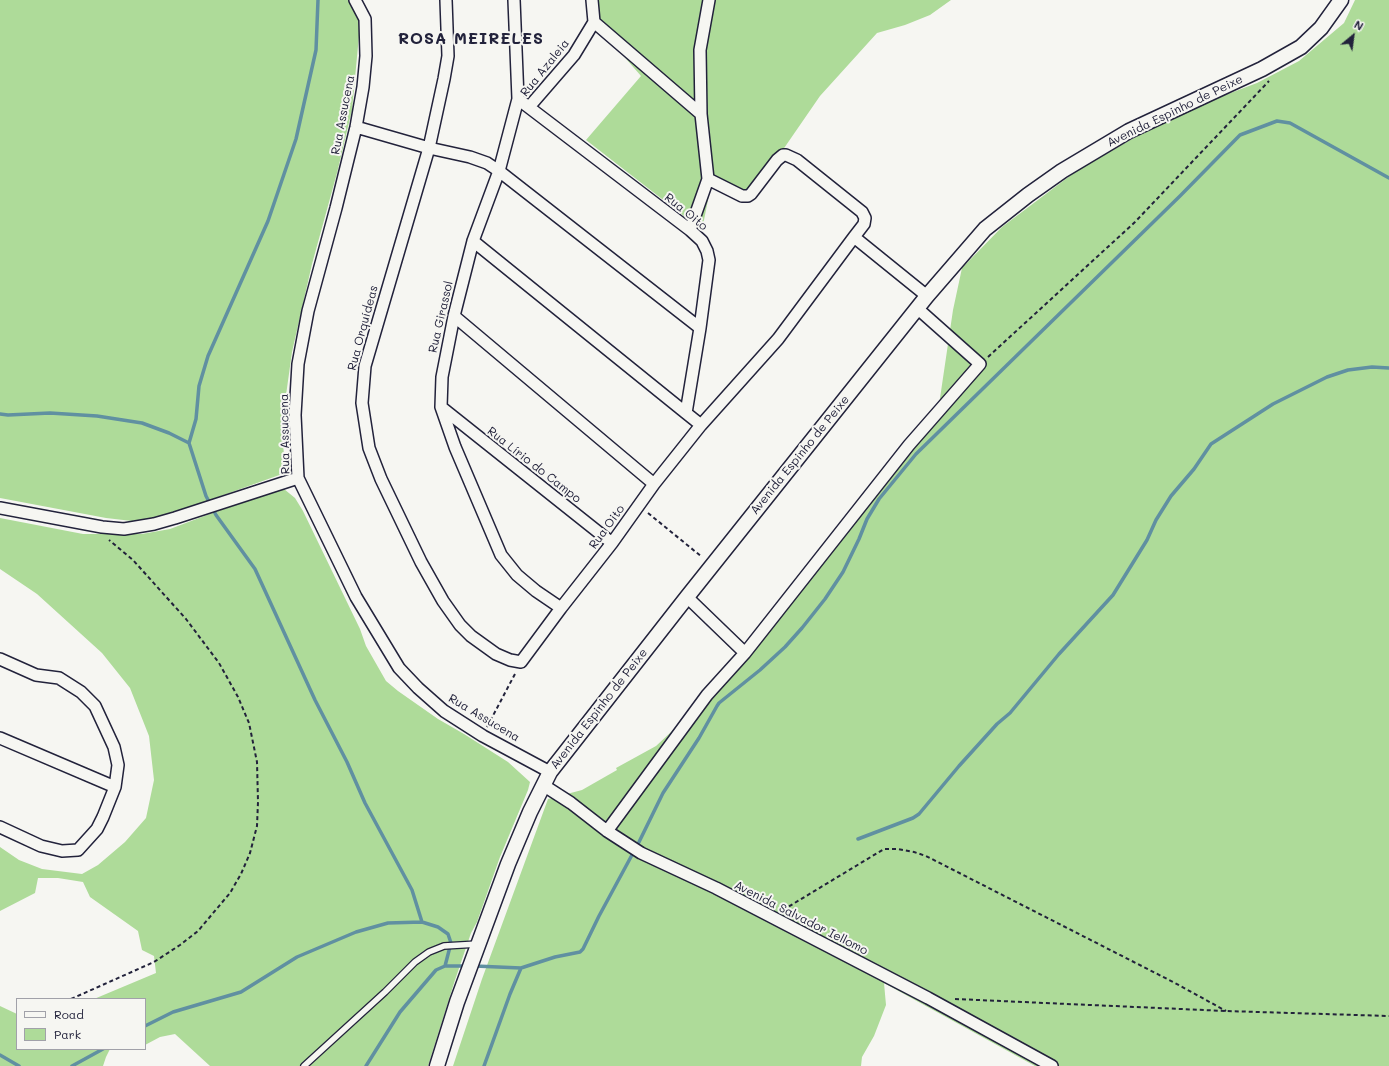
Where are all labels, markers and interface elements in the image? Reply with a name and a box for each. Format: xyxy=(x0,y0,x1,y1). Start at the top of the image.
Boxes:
north arrow xyxy=(1333,16,1373,56)
text: N xyxy=(1352,16,1366,34)
district label: ROSA MEIRELES xyxy=(398,29,544,49)
street label: Rua Azaleia xyxy=(518,36,572,100)
street label: Avenida Espinho de Peixe xyxy=(1105,72,1245,150)
street label: Rua Assucena xyxy=(328,74,358,156)
street label: Rua Oito xyxy=(662,190,710,234)
street label: Rua Girassol xyxy=(426,280,456,354)
street label: Rua Orquídeas xyxy=(345,284,381,372)
street label: Avenida Espinho de Peixe xyxy=(747,393,853,517)
street label: Rua Assucena xyxy=(277,394,293,474)
street label: Rua Lírio do Campo xyxy=(484,424,584,506)
street label: Rua Oito xyxy=(586,502,628,552)
street label: Avenida Espinho de Peixe xyxy=(547,646,651,772)
street label: Rua Assucena xyxy=(446,691,522,745)
street label: Avenida Salvador Iellomo xyxy=(732,878,870,958)
legend xyxy=(16,998,146,1050)
text: Road xyxy=(54,1006,84,1022)
text: Park xyxy=(54,1026,81,1042)

